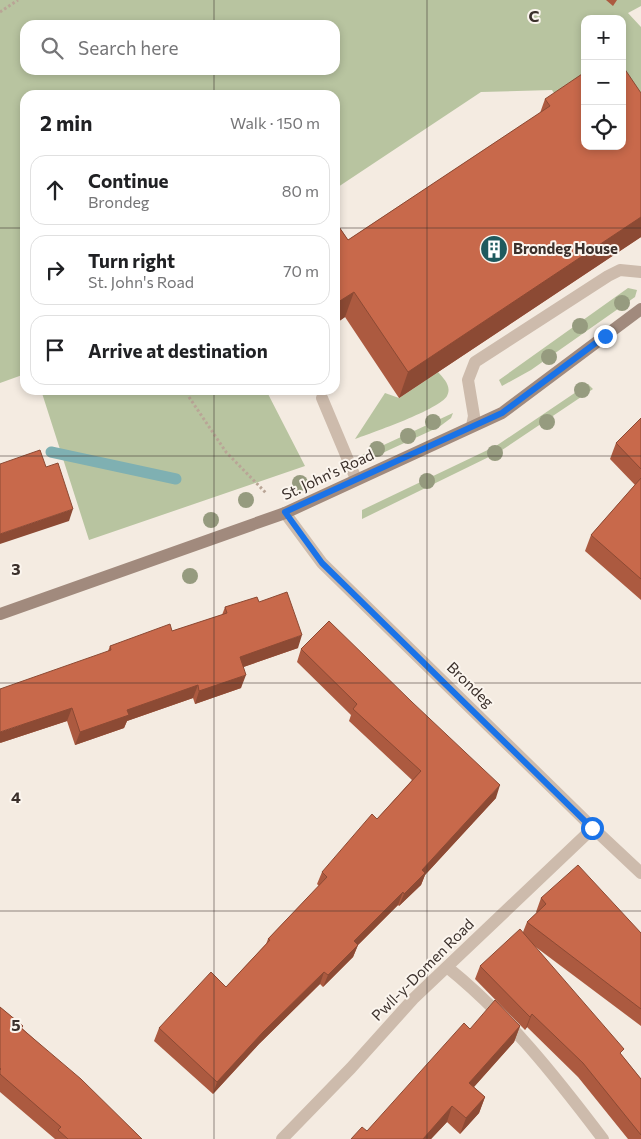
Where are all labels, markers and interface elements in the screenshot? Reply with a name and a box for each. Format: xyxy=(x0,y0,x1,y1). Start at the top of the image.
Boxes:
text: C xyxy=(529,6,540,25)
map controls xyxy=(581,15,626,150)
button: + xyxy=(581,15,626,60)
search box xyxy=(20,20,340,75)
icon: search xyxy=(38,34,66,62)
text: Search here xyxy=(78,36,178,59)
button: − xyxy=(581,60,626,105)
button: locate xyxy=(581,105,626,150)
text: 2 min xyxy=(40,110,92,135)
text: Walk · 150 m xyxy=(230,113,320,132)
text: Continue xyxy=(88,169,168,192)
icon: ahead xyxy=(41,176,69,204)
text: 80 m xyxy=(282,181,319,200)
text: Brondeg xyxy=(88,192,150,211)
building icon: Brondeg House xyxy=(479,234,509,264)
place label: Brondeg House xyxy=(513,239,618,257)
text: Turn right xyxy=(88,249,175,272)
icon: right xyxy=(41,256,69,284)
text: 70 m xyxy=(283,261,319,280)
text: St. John's Road xyxy=(88,272,194,291)
route end xyxy=(594,325,617,348)
icon: arrive xyxy=(41,336,69,364)
text: Arrive at destination xyxy=(88,339,268,362)
street label: St. John's Road xyxy=(279,445,376,503)
text: 3 xyxy=(11,559,21,578)
street label: Brondeg xyxy=(444,658,498,711)
text: 4 xyxy=(11,787,21,806)
route start xyxy=(581,817,604,840)
street label: Pwll-y-Domen Road xyxy=(367,914,477,1024)
text: 5 xyxy=(11,1015,21,1034)

